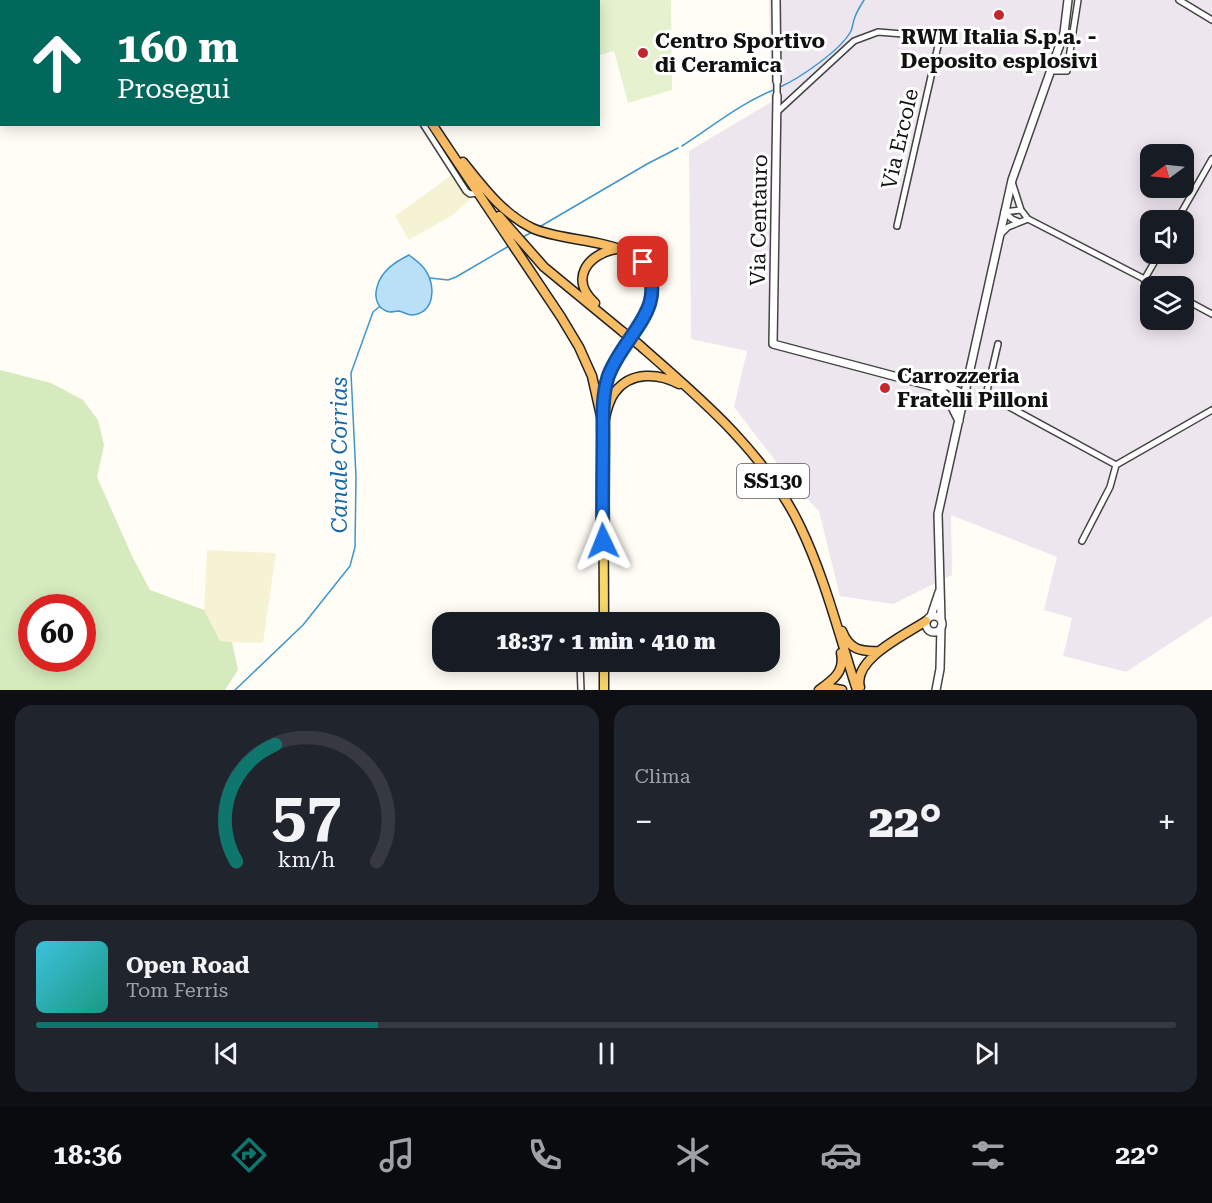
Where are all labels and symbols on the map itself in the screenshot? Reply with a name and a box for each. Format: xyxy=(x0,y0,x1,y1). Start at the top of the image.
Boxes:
marker: RWM Italia S.p.a. - Deposito esplosivi xyxy=(992,8,1006,22)
place label: RWM Italia S.p.a. - Deposito esplosivi xyxy=(901,25,1097,73)
place label: Centro Sportivo di Ceramica xyxy=(655,29,825,77)
marker: Centro Sportivo di Ceramica xyxy=(636,46,650,60)
street label: Via Ercole xyxy=(877,86,923,192)
north arrow xyxy=(1140,144,1194,198)
street label: Via Centauro xyxy=(746,154,772,286)
pin xyxy=(617,236,668,287)
place label: Carrozzeria Fratelli Pilloni xyxy=(897,364,1048,412)
water label: Canale Corrias xyxy=(327,377,352,533)
marker: Carrozzeria Fratelli Pilloni xyxy=(878,381,892,395)
road number: SS130 xyxy=(737,464,809,498)
position arrow xyxy=(571,509,635,573)
speed limit sign: 60 xyxy=(18,594,96,672)

